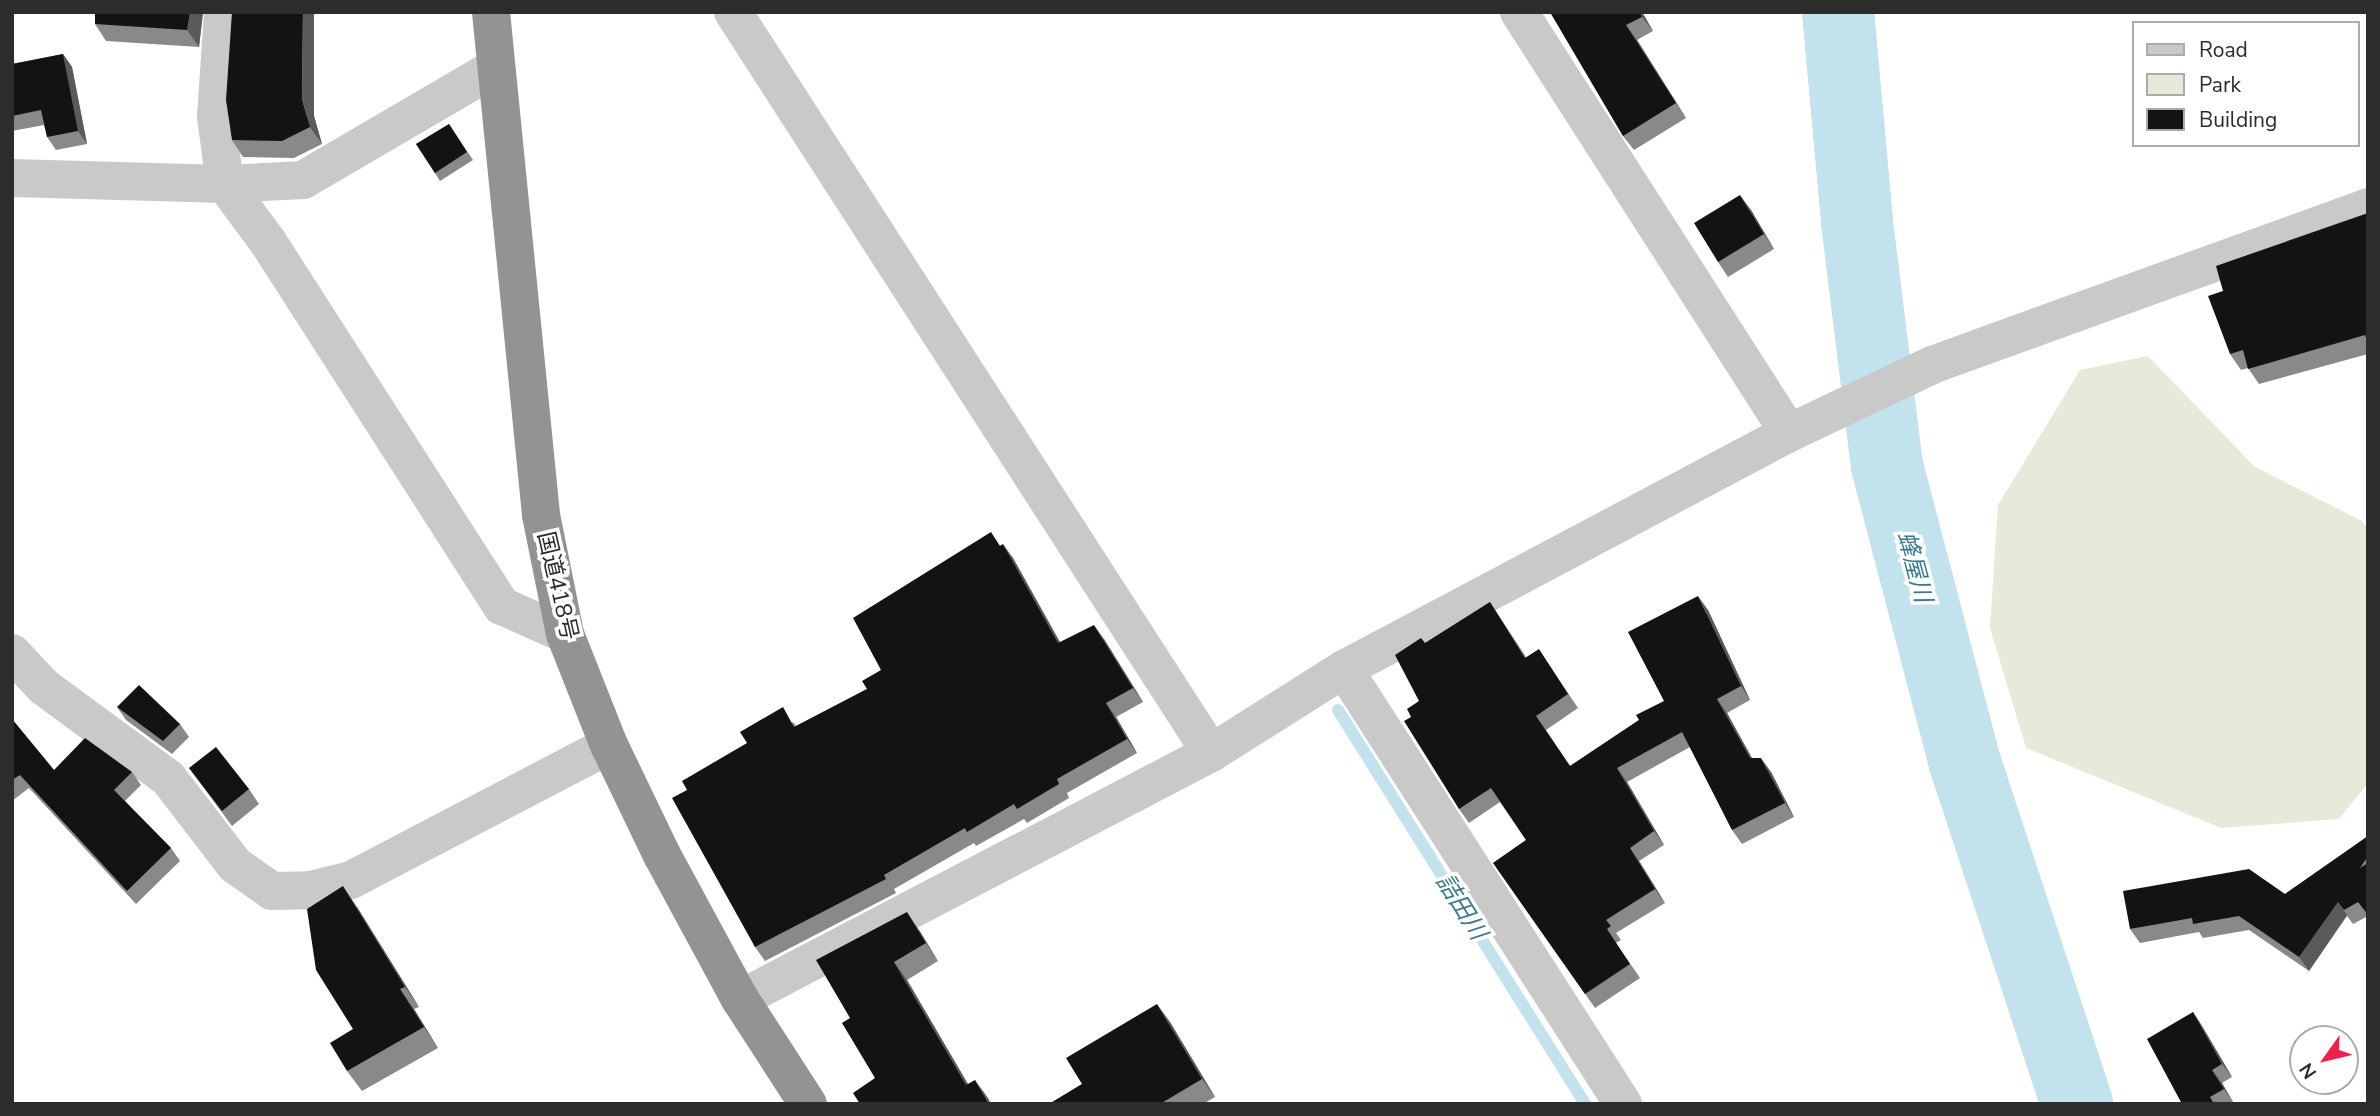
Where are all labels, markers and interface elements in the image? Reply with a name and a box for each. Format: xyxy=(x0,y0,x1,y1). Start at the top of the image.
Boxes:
legend xyxy=(2132,21,2359,147)
text: Road xyxy=(2199,36,2248,64)
text: Park xyxy=(2199,71,2241,99)
text: Building xyxy=(2199,106,2277,134)
water label: 蜂屋川 xyxy=(1891,528,1937,606)
street label: 国道418号 xyxy=(531,529,583,643)
water label: 詰田川 xyxy=(1430,869,1492,945)
north arrow xyxy=(2289,1025,2359,1095)
text: N xyxy=(2293,1057,2323,1084)

